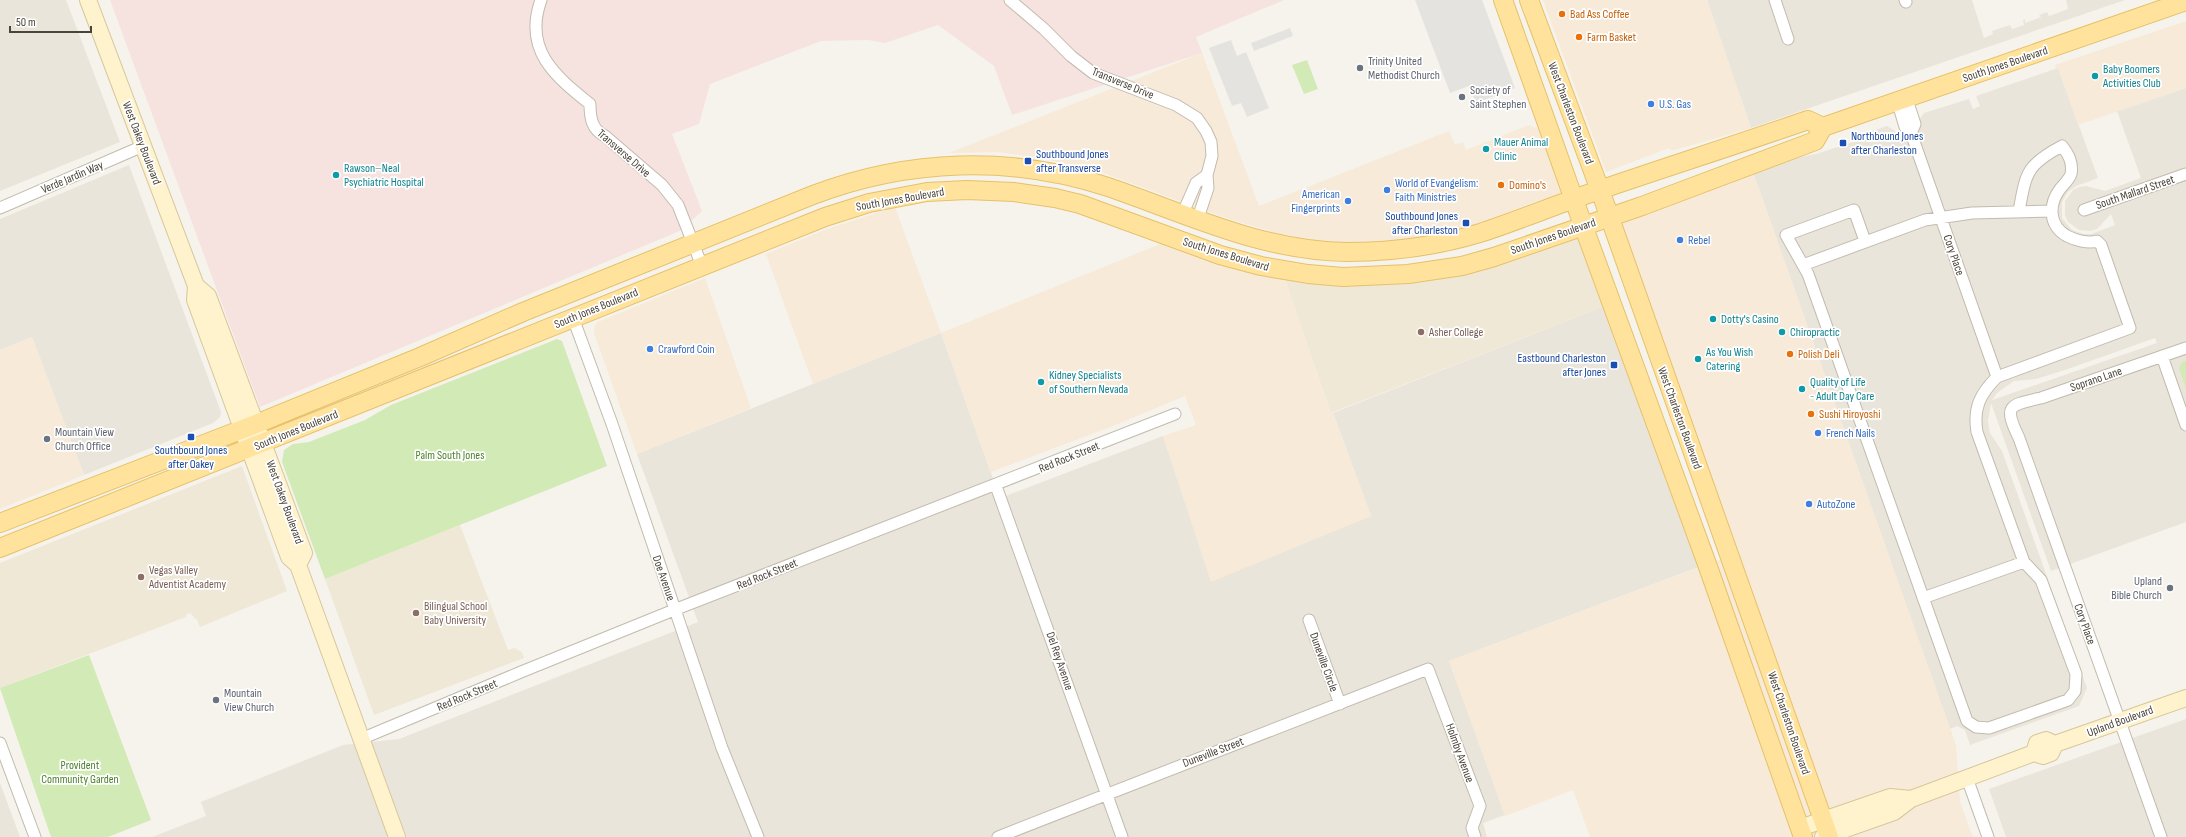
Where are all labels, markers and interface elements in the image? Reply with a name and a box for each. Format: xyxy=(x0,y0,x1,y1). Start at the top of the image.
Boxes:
place label: Bad Ass Coffee xyxy=(1570,7,1630,22)
scale bar xyxy=(10,8,91,34)
marker: Bad Ass Coffee xyxy=(1557,9,1567,19)
text: 50 m xyxy=(16,15,36,30)
place label: Farm Basket xyxy=(1587,30,1636,45)
marker: Farm Basket xyxy=(1574,32,1584,42)
street label: South Jones Boulevard xyxy=(1961,43,2050,86)
place label: Trinity United Methodist Church xyxy=(1368,54,1440,83)
street label: West Charleston Boulevard xyxy=(1544,60,1597,166)
place label: Baby Boomers Activities Club xyxy=(2102,62,2161,91)
marker: Trinity United Methodist Church xyxy=(1355,63,1365,73)
street label: Transverse Drive xyxy=(1089,64,1156,103)
marker: Baby Boomers Activities Club xyxy=(2090,71,2100,81)
place label: Society of Saint Stephen xyxy=(1470,83,1526,112)
marker: Society of Saint Stephen xyxy=(1457,92,1467,102)
place label: U.S. Gas xyxy=(1659,97,1691,112)
street label: West Oakey Boulevard xyxy=(119,99,164,187)
marker: U.S. Gas xyxy=(1646,99,1656,109)
street label: Transverse Drive xyxy=(594,126,654,181)
place label: Northbound Jones after Charleston xyxy=(1851,129,1923,158)
place label: Mauer Animal Clinic xyxy=(1494,135,1548,164)
marker: Northbound Jones after Charleston xyxy=(1838,138,1848,148)
marker: Mauer Animal Clinic xyxy=(1481,144,1491,154)
place label: Southbound Jones after Transverse xyxy=(1036,147,1109,176)
marker: Southbound Jones after Transverse xyxy=(1023,156,1033,166)
street label: Verde Jardin Way xyxy=(39,157,106,197)
place label: Rawson–Neal Psychiatric Hospital xyxy=(344,161,424,190)
marker: Rawson–Neal Psychiatric Hospital xyxy=(331,170,341,180)
street label: South Mallard Street xyxy=(2094,172,2177,213)
place label: World of Evangelism: Faith Ministries xyxy=(1395,176,1478,205)
place label: Domino's xyxy=(1509,178,1546,193)
marker: Domino's xyxy=(1496,180,1506,190)
street label: South Jones Boulevard xyxy=(855,184,945,215)
marker: World of Evangelism: Faith Ministries xyxy=(1382,185,1392,195)
place label: American Fingerprints xyxy=(1291,187,1340,216)
marker: American Fingerprints xyxy=(1343,196,1353,206)
place label: Southbound Jones after Charleston xyxy=(1385,209,1458,238)
street label: South Jones Boulevard xyxy=(1509,215,1598,258)
marker: Southbound Jones after Charleston xyxy=(1461,218,1471,228)
place label: Rebel xyxy=(1688,233,1710,248)
street label: Cory Place xyxy=(1940,233,1968,278)
street label: South Jones Boulevard xyxy=(1181,234,1271,275)
marker: Rebel xyxy=(1675,235,1685,245)
street label: South Jones Boulevard xyxy=(552,285,640,332)
place label: Dotty's Casino xyxy=(1721,312,1779,327)
marker: Dotty's Casino xyxy=(1708,314,1718,324)
place label: Asher College xyxy=(1428,325,1484,340)
place label: Chiropractic xyxy=(1790,325,1840,340)
marker: Asher College xyxy=(1416,327,1426,337)
marker: Chiropractic xyxy=(1777,327,1787,337)
place label: Crawford Coin xyxy=(658,342,715,357)
marker: Crawford Coin xyxy=(645,344,655,354)
place label: As You Wish Catering xyxy=(1705,345,1753,374)
place label: Polish Deli xyxy=(1798,347,1840,362)
marker: Polish Deli xyxy=(1785,349,1795,359)
place label: Eastbound Charleston after Jones xyxy=(1518,351,1606,380)
marker: As You Wish Catering xyxy=(1693,354,1703,364)
marker: Eastbound Charleston after Jones xyxy=(1609,360,1619,370)
street label: Soprano Lane xyxy=(2068,364,2124,395)
street label: West Charleston Boulevard xyxy=(1654,365,1705,471)
place label: Kidney Specialists of Southern Nevada xyxy=(1049,368,1129,397)
place label: Quality of Life - Adult Day Care xyxy=(1810,375,1874,404)
marker: Kidney Specialists of Southern Nevada xyxy=(1036,377,1046,387)
marker: Quality of Life - Adult Day Care xyxy=(1797,384,1807,394)
street label: South Jones Boulevard xyxy=(252,407,340,454)
place label: Sushi Hiroyoshi xyxy=(1819,407,1880,422)
marker: Sushi Hiroyoshi xyxy=(1806,409,1816,419)
place label: Mountain View Church Office xyxy=(55,425,114,454)
place label: French Nails xyxy=(1826,426,1875,441)
marker: French Nails xyxy=(1813,428,1823,438)
marker: Southbound Jones after Oakey xyxy=(186,432,196,442)
marker: Mountain View Church Office xyxy=(42,434,52,444)
street label: Red Rock Street xyxy=(1037,438,1102,476)
place label: Southbound Jones after Oakey xyxy=(155,443,227,472)
park label: Palm South Jones xyxy=(416,448,484,463)
street label: West Oakey Boulevard xyxy=(262,458,307,546)
place label: AutoZone xyxy=(1816,497,1856,512)
marker: AutoZone xyxy=(1804,499,1814,509)
street label: Doe Avenue xyxy=(649,554,678,603)
street label: Red Rock Street xyxy=(735,555,800,593)
place label: Vegas Valley Adventist Academy xyxy=(148,563,226,592)
marker: Vegas Valley Adventist Academy xyxy=(136,572,146,582)
place label: Upland Bible Church xyxy=(2111,574,2162,603)
marker: Upland Bible Church xyxy=(2165,583,2175,593)
place label: Bilingual School Baby University xyxy=(424,599,487,628)
street label: Cory Place xyxy=(2070,602,2099,647)
marker: Bilingual School Baby University xyxy=(411,608,421,618)
street label: Del Rey Avenue xyxy=(1043,630,1077,693)
street label: Duneville Circle xyxy=(1306,630,1341,694)
street label: West Charleston Boulevard xyxy=(1764,670,1813,777)
street label: Red Rock Street xyxy=(435,676,500,715)
place label: Mountain View Church xyxy=(224,686,274,715)
marker: Mountain View Church xyxy=(211,695,221,705)
street label: Upland Boulevard xyxy=(2085,703,2155,740)
street label: Holmby Avenue xyxy=(1442,722,1477,785)
street label: Duneville Street xyxy=(1181,734,1246,771)
park label: Provident Community Garden xyxy=(41,758,119,787)

